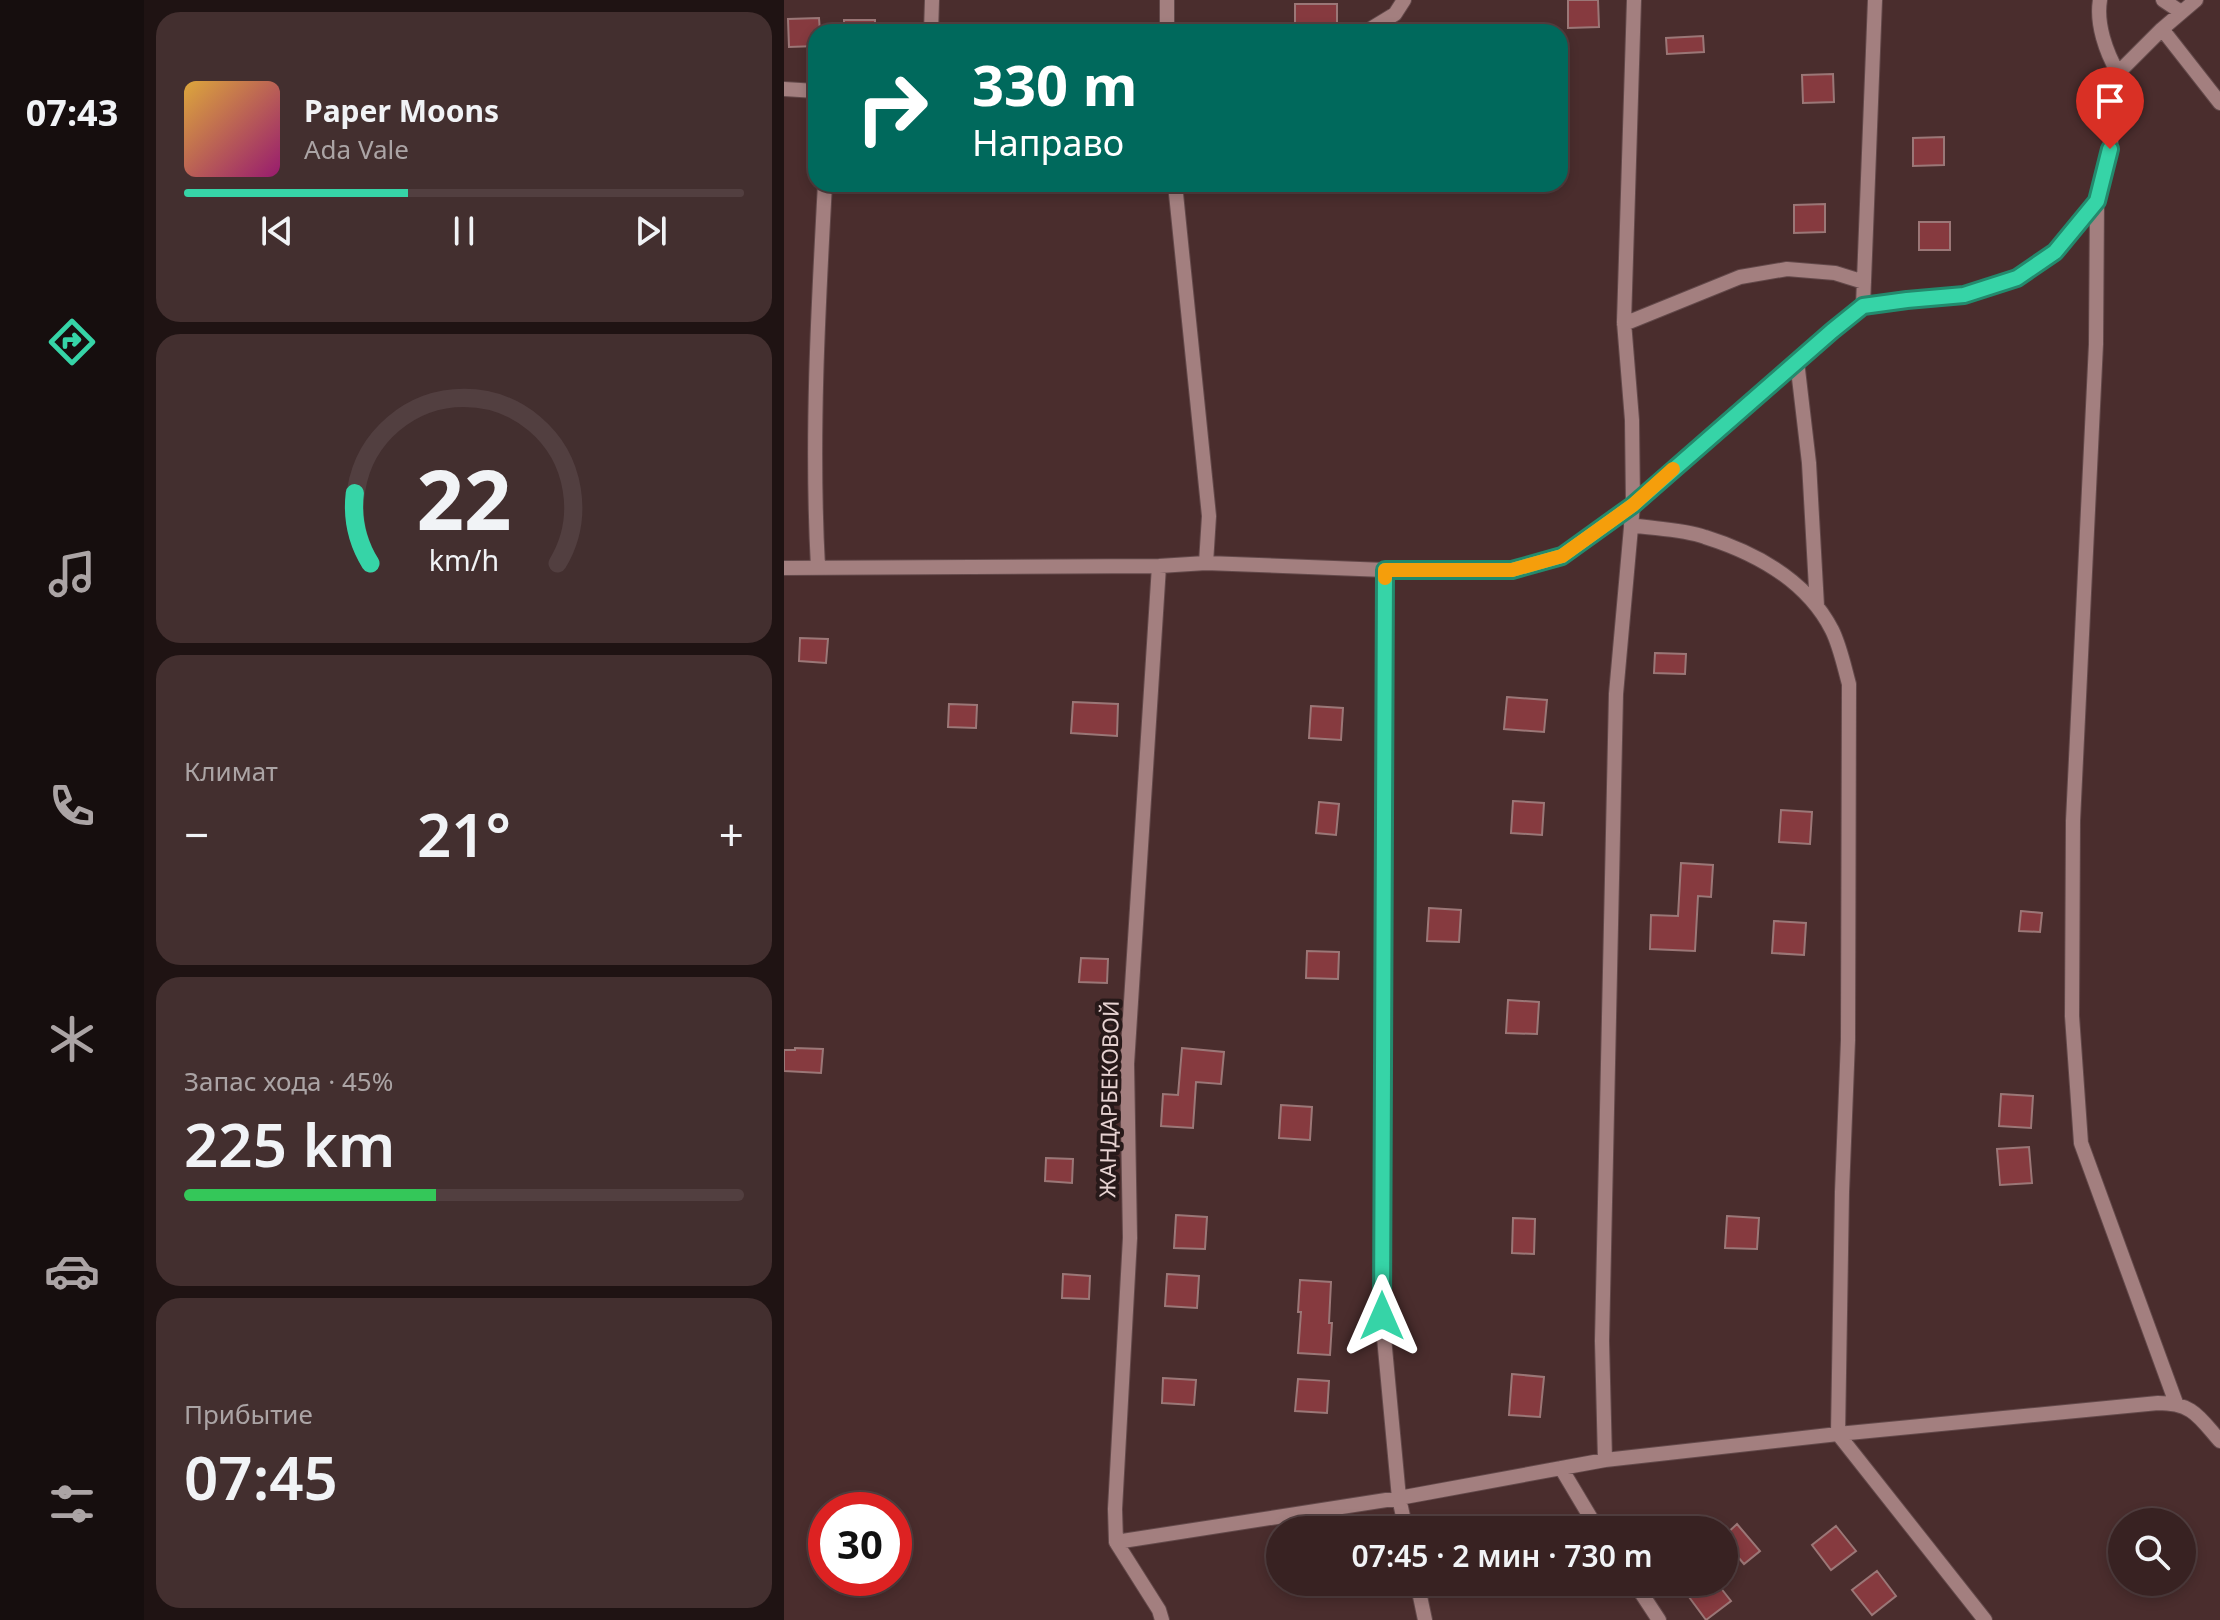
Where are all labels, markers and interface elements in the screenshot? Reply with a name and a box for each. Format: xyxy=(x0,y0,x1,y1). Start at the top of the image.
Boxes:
text: 330 m xyxy=(972,46,1137,122)
icon: right xyxy=(840,56,944,160)
pin xyxy=(2076,67,2144,149)
icon: arrive xyxy=(2088,79,2132,123)
text: 07:43 xyxy=(26,88,118,137)
text: Paper Moons xyxy=(304,90,499,131)
text: Направо xyxy=(972,118,1124,167)
text: Ada Vale xyxy=(304,131,409,167)
icon: previous xyxy=(255,209,299,253)
icon: pause xyxy=(442,209,486,253)
icon: next xyxy=(629,209,673,253)
icon: directions xyxy=(44,314,100,370)
text: 22 xyxy=(416,441,512,554)
text: km/h xyxy=(429,541,499,580)
icon: music xyxy=(44,546,100,602)
text: Климат xyxy=(184,753,278,789)
icon: phone xyxy=(44,778,100,834)
text: 21° xyxy=(417,793,511,875)
text: − xyxy=(184,804,209,864)
text: + xyxy=(719,804,744,864)
street label: ЖАНДАРБЕКОВОЙ xyxy=(1091,1000,1125,1198)
icon: climate xyxy=(44,1011,100,1067)
text: Запас хода · 45% xyxy=(184,1063,393,1099)
text: 225 km xyxy=(184,1103,395,1185)
icon: car xyxy=(44,1243,100,1299)
position arrow xyxy=(1340,1274,1424,1358)
text: Прибытие xyxy=(184,1396,313,1432)
text: 07:45 xyxy=(184,1436,338,1518)
icon: filters xyxy=(44,1476,100,1532)
speed limit sign: 30 xyxy=(808,1492,912,1596)
map controls xyxy=(2108,1508,2196,1596)
button: search xyxy=(2108,1508,2196,1596)
text: 07:45 · 2 мин · 730 m xyxy=(1352,1535,1652,1576)

